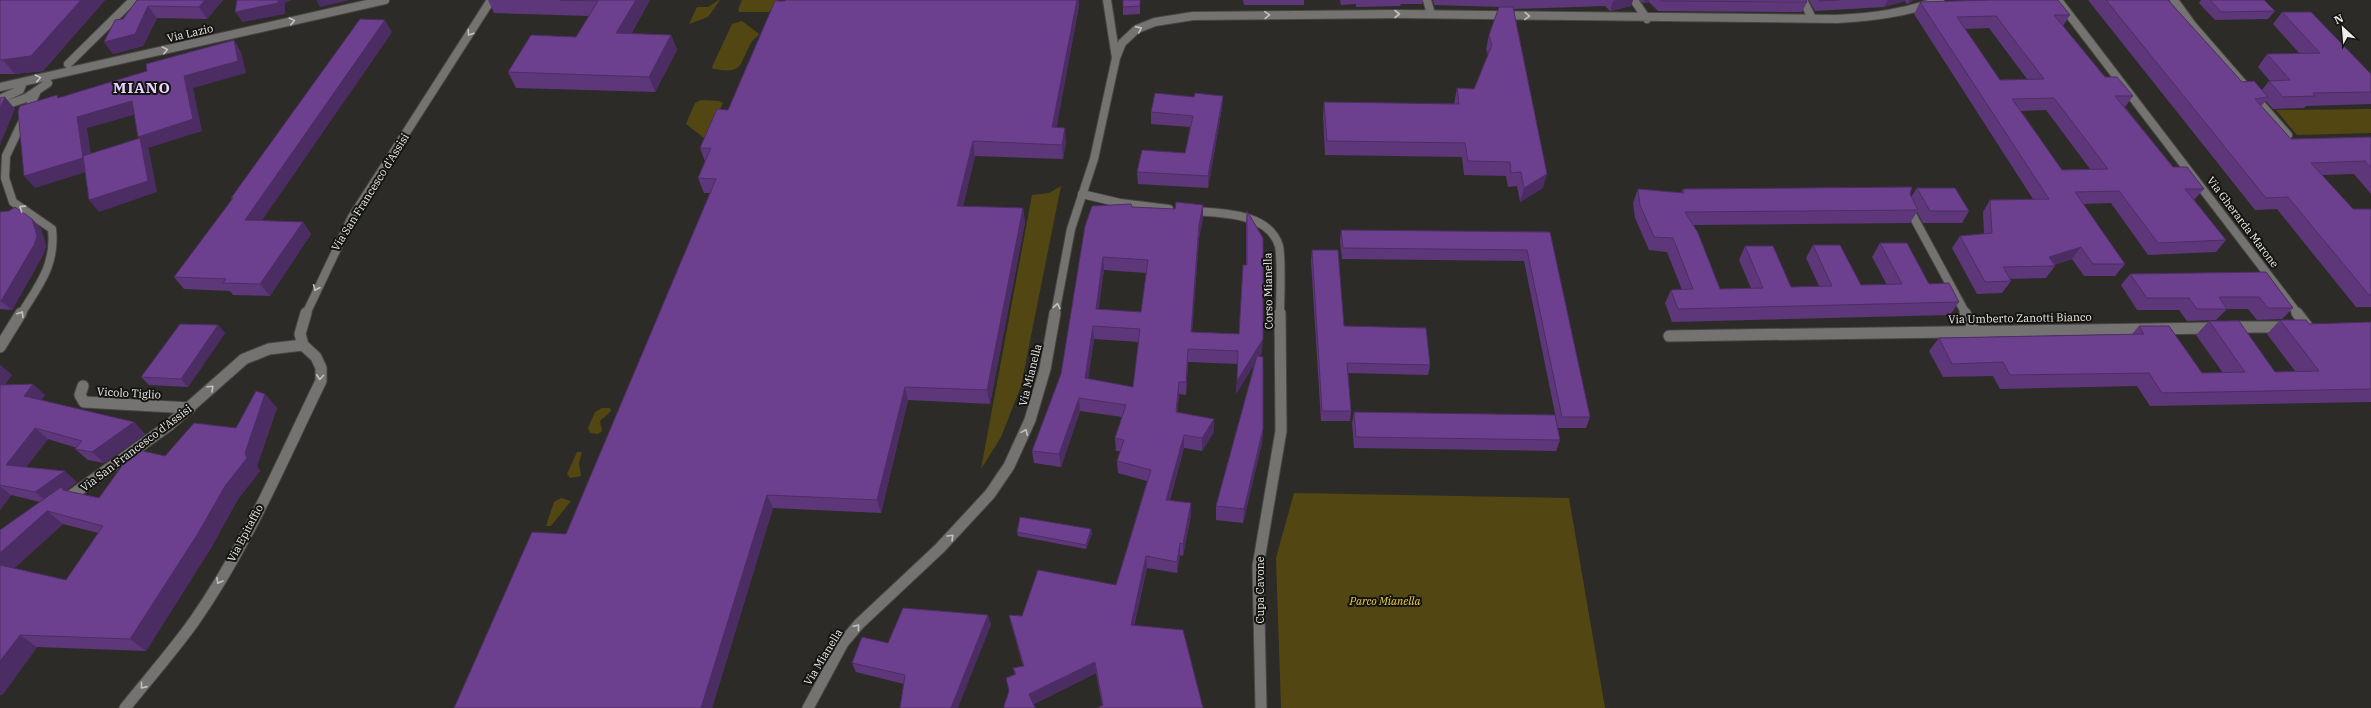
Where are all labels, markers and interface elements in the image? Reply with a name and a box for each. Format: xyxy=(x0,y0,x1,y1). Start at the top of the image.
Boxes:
north arrow xyxy=(2323,8,2363,48)
one-way arrow xyxy=(1394,10,1400,18)
one-way arrow xyxy=(1264,11,1270,19)
text: N xyxy=(2332,11,2346,27)
one-way arrow xyxy=(1524,12,1530,20)
one-way arrow xyxy=(289,18,295,26)
street label: Via Lazio xyxy=(166,21,214,45)
one-way arrow xyxy=(1135,26,1142,34)
one-way arrow xyxy=(468,29,475,36)
one-way arrow xyxy=(162,46,168,54)
one-way arrow xyxy=(35,75,41,83)
district label: MIANO xyxy=(113,78,171,97)
street label: Via San Francesco d'Assisi xyxy=(328,130,412,253)
street label: Via Gherarda Marone xyxy=(2204,174,2282,270)
one-way arrow xyxy=(20,206,27,213)
street label: Corso Mianella xyxy=(1260,252,1276,330)
one-way arrow xyxy=(313,284,321,291)
one-way arrow xyxy=(1053,303,1061,309)
street label: Via Umberto Zanotti Bianco xyxy=(1948,310,2092,326)
one-way arrow xyxy=(16,311,23,318)
street label: Via Mianella xyxy=(1016,342,1044,408)
one-way arrow xyxy=(316,374,325,380)
street label: Vicolo Tiglio xyxy=(97,384,161,402)
one-way arrow xyxy=(206,386,214,393)
street label: Via San Francesco d'Assisi xyxy=(78,401,195,494)
one-way arrow xyxy=(1020,428,1028,436)
street label: Via Epitaffio xyxy=(224,502,266,564)
one-way arrow xyxy=(946,534,954,542)
street label: Cupa Cavone xyxy=(1253,556,1267,624)
one-way arrow xyxy=(217,577,224,584)
park label: Parco Mianella xyxy=(1349,594,1420,608)
one-way arrow xyxy=(852,624,859,632)
street label: Via Mianella xyxy=(801,626,845,688)
one-way arrow xyxy=(141,681,148,688)

